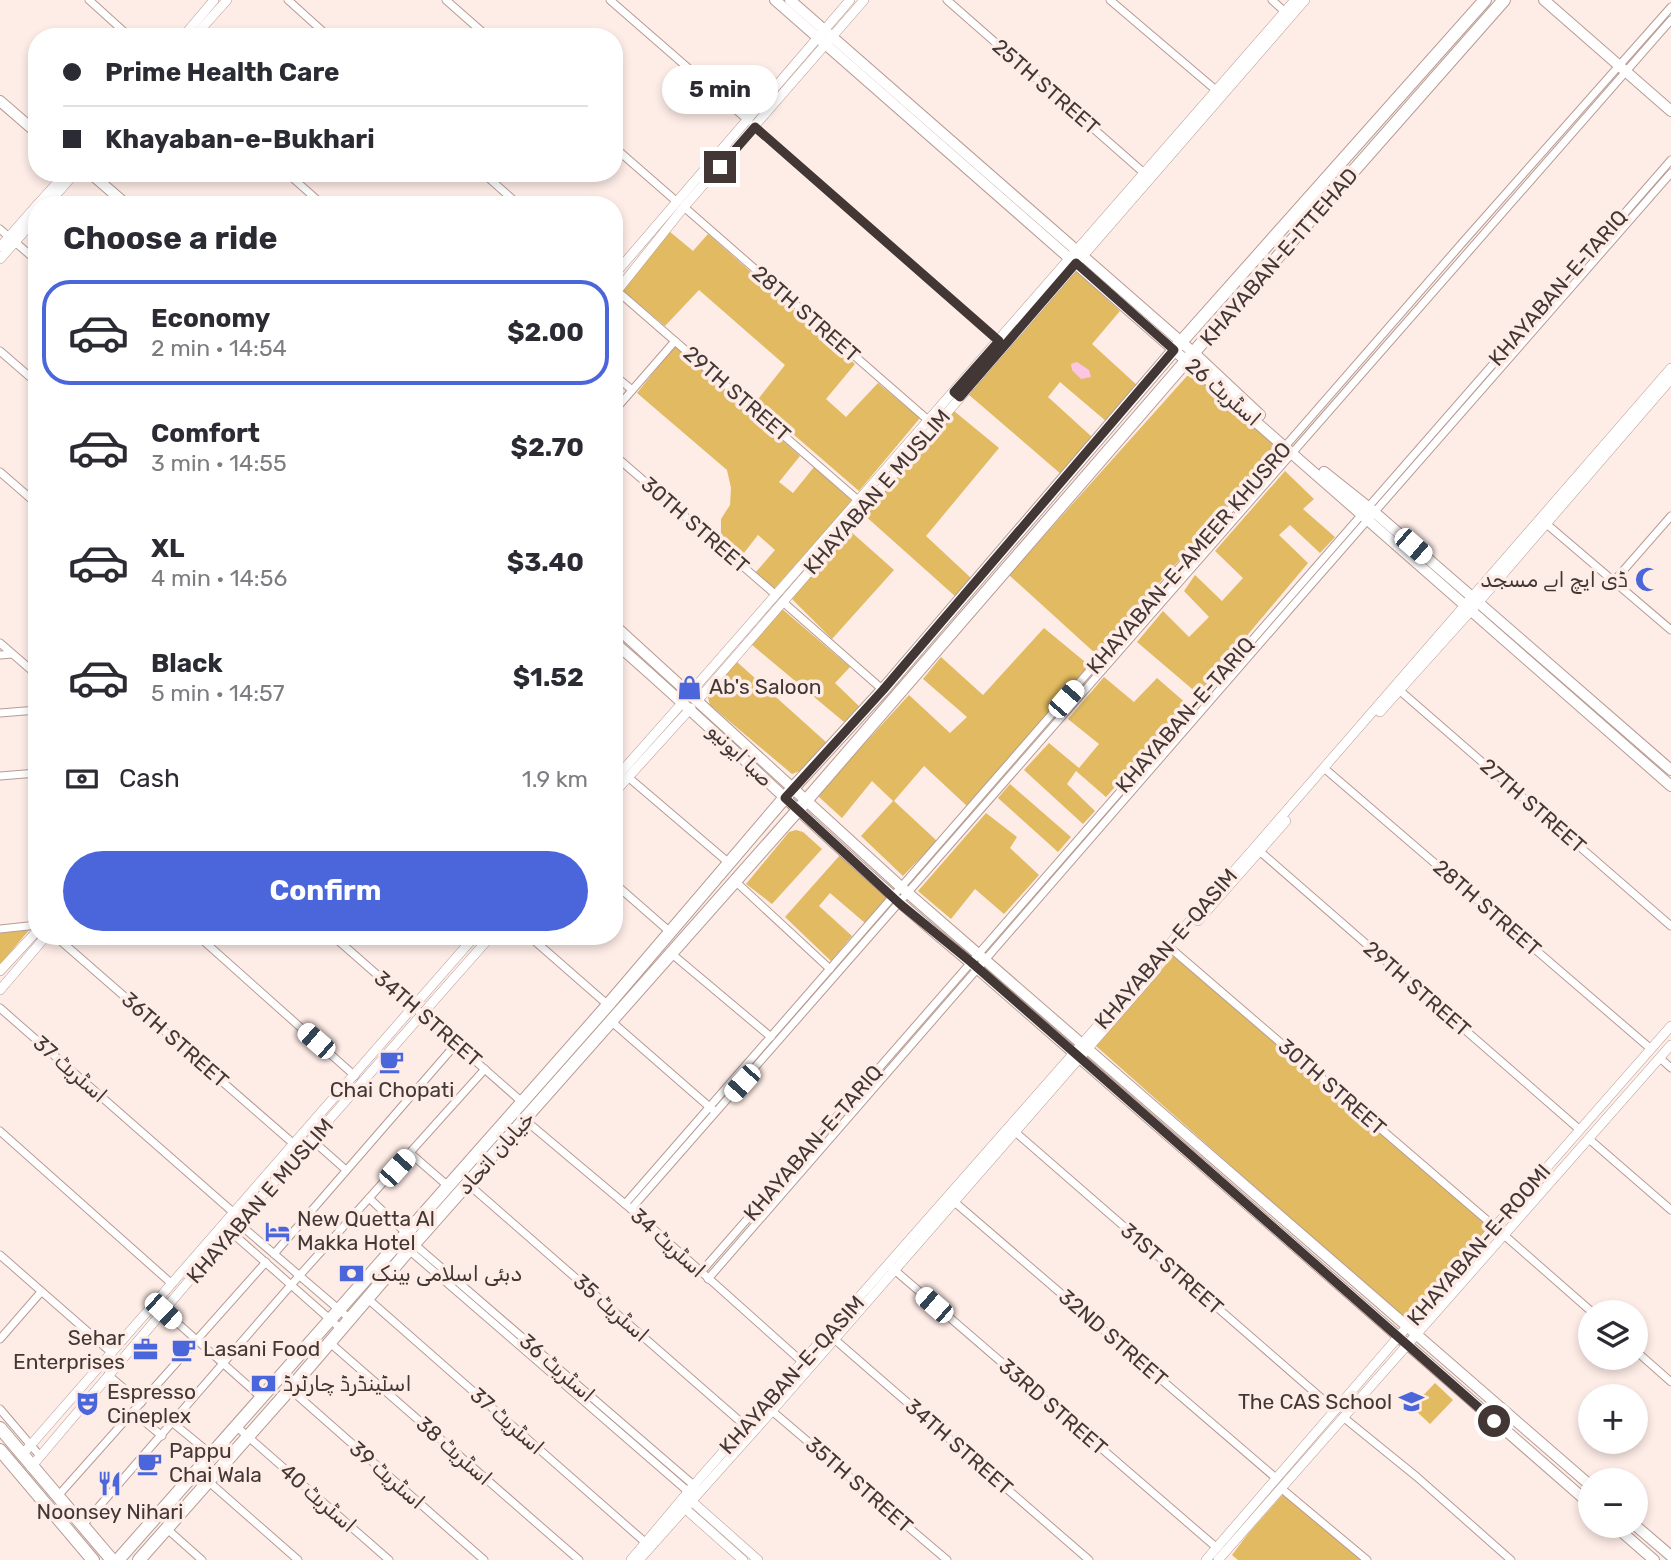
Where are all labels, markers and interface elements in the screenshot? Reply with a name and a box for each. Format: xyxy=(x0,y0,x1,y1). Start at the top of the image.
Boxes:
street label: 25TH STREET xyxy=(988,33,1105,140)
text: Prime Health Care xyxy=(105,57,340,88)
callout: 5 min xyxy=(662,66,778,114)
text: 5 min xyxy=(689,75,751,103)
text: Khayaban-e-Bukhari xyxy=(105,124,375,155)
route end xyxy=(704,151,736,183)
street label: KHAYABAN-E-ITTEHAD xyxy=(1195,163,1363,351)
street label: KHAYABAN-E-TARIQ xyxy=(1483,205,1632,371)
text: Choose a ride xyxy=(63,219,277,257)
street label: 28TH STREET xyxy=(747,260,865,367)
icon: car xyxy=(67,301,130,364)
text: Economy xyxy=(151,303,270,334)
text: $2.00 xyxy=(507,317,584,348)
text: 2 min · 14:54 xyxy=(151,334,287,362)
street label: 29TH STREET xyxy=(679,340,796,447)
street label: اسٹریٹ 26 xyxy=(1181,352,1266,431)
street label: KHAYABAN E MUSLIM xyxy=(798,404,955,579)
icon: car xyxy=(67,416,130,479)
text: Comfort xyxy=(151,418,260,449)
text: $2.70 xyxy=(511,432,584,463)
street label: KHAYABAN-E-AMEER KHUSRO xyxy=(1081,437,1296,679)
text: 3 min · 14:55 xyxy=(151,449,287,477)
street label: 30TH STREET xyxy=(636,471,754,578)
car xyxy=(1391,524,1436,568)
icon: car xyxy=(67,531,130,594)
text: XL xyxy=(151,533,184,564)
text: $3.40 xyxy=(507,547,584,578)
text: 4 min · 14:56 xyxy=(151,564,287,592)
mosque icon: ڈی ایچ اے مسجد xyxy=(1634,566,1662,594)
place label: ڈی ایچ اے مسجد xyxy=(1480,567,1628,594)
street label: KHAYABAN-E-TARIQ xyxy=(1110,632,1259,798)
icon: car xyxy=(67,646,130,709)
text: Black xyxy=(151,648,223,679)
text: $1.52 xyxy=(513,662,584,693)
shop icon: Ab's Saloon xyxy=(675,673,703,701)
place label: Ab's Saloon xyxy=(709,674,821,699)
car xyxy=(1045,676,1088,722)
text: 5 min · 14:57 xyxy=(151,679,285,707)
street label: صبا ایونیو xyxy=(703,717,778,792)
street label: 27TH STREET xyxy=(1475,753,1591,858)
icon: cash xyxy=(63,760,101,798)
text: Cash xyxy=(119,763,180,794)
text: 1.9 km xyxy=(522,765,588,793)
button: Confirm xyxy=(63,851,588,931)
street label: 28TH STREET xyxy=(1428,854,1546,961)
street label: KHAYABAN-E-QASIM xyxy=(1089,863,1242,1034)
street label: 29TH STREET xyxy=(1359,935,1476,1042)
street label: 34TH STREET xyxy=(370,965,487,1072)
street label: 36TH STREET xyxy=(117,987,234,1093)
car xyxy=(294,1019,339,1063)
street label: اسٹریٹ 37 xyxy=(28,1030,112,1107)
street label: 30TH STREET xyxy=(1273,1033,1391,1140)
cafe icon: Chai Chopati xyxy=(378,1047,406,1075)
car xyxy=(721,1060,764,1106)
street label: KHAYABAN-E-TARIQ xyxy=(738,1060,887,1226)
place label: Chai Chopati xyxy=(330,1077,454,1102)
street label: خیابان اتحاد xyxy=(452,1106,540,1200)
street label: KHAYABAN E MUSLIM xyxy=(181,1113,338,1288)
car xyxy=(376,1145,419,1191)
street label: KHAYABAN-E-ROOMI xyxy=(1402,1159,1556,1330)
street label: اسٹریٹ 34 xyxy=(626,1203,711,1283)
place label: New Quetta Al Makka Hotel xyxy=(297,1206,435,1255)
hotel icon: New Quetta Al Makka Hotel xyxy=(263,1217,291,1245)
street label: 31ST STREET xyxy=(1116,1217,1229,1320)
bank icon: دبئی اسلامی بینک xyxy=(337,1260,365,1288)
place label: دبئی اسلامی بینک xyxy=(371,1261,522,1286)
street label: اسٹریٹ 35 xyxy=(569,1268,654,1347)
car xyxy=(912,1283,957,1327)
street label: 32ND STREET xyxy=(1054,1284,1173,1392)
car xyxy=(141,1289,186,1333)
street label: KHAYABAN-E-QASIM xyxy=(714,1290,869,1459)
map controls xyxy=(1578,1300,1648,1538)
button: layers xyxy=(1578,1300,1648,1370)
place label: Sehar Enterprises xyxy=(13,1325,125,1374)
street label: اسٹریٹ 36 xyxy=(515,1328,600,1407)
cafe icon: Lasani Food xyxy=(169,1335,197,1363)
office icon: Sehar Enterprises xyxy=(131,1336,159,1364)
place label: Lasani Food xyxy=(203,1336,320,1361)
street label: 33RD STREET xyxy=(994,1353,1112,1460)
bank icon: اسٹینڈرڈ چارٹرڈ xyxy=(249,1370,277,1398)
place label: اسٹینڈرڈ چارٹرڈ xyxy=(283,1371,412,1397)
place label: Espresso Cineplex xyxy=(107,1379,196,1428)
street label: اسٹریٹ 37 xyxy=(465,1382,549,1459)
button: + xyxy=(1578,1384,1648,1454)
school or university icon: The CAS School xyxy=(1398,1388,1426,1416)
place label: The CAS School xyxy=(1238,1389,1392,1414)
theatre icon: Espresso Cineplex xyxy=(73,1390,101,1418)
street label: 34TH STREET xyxy=(901,1393,1018,1500)
route start xyxy=(1478,1405,1510,1437)
street label: اسٹریٹ 38 xyxy=(411,1411,497,1490)
street label: 35TH STREET xyxy=(801,1431,918,1538)
street label: اسٹریٹ 39 xyxy=(345,1435,430,1514)
place label: Pappu Chai Wala xyxy=(169,1438,262,1487)
cafe icon: Pappu Chai Wala xyxy=(135,1449,163,1477)
street label: اسٹریٹ 40 xyxy=(275,1458,361,1537)
button: − xyxy=(1578,1468,1648,1538)
restaurant icon: Noonsey Nihari xyxy=(96,1469,124,1497)
place label: Noonsey Nihari xyxy=(37,1499,183,1524)

